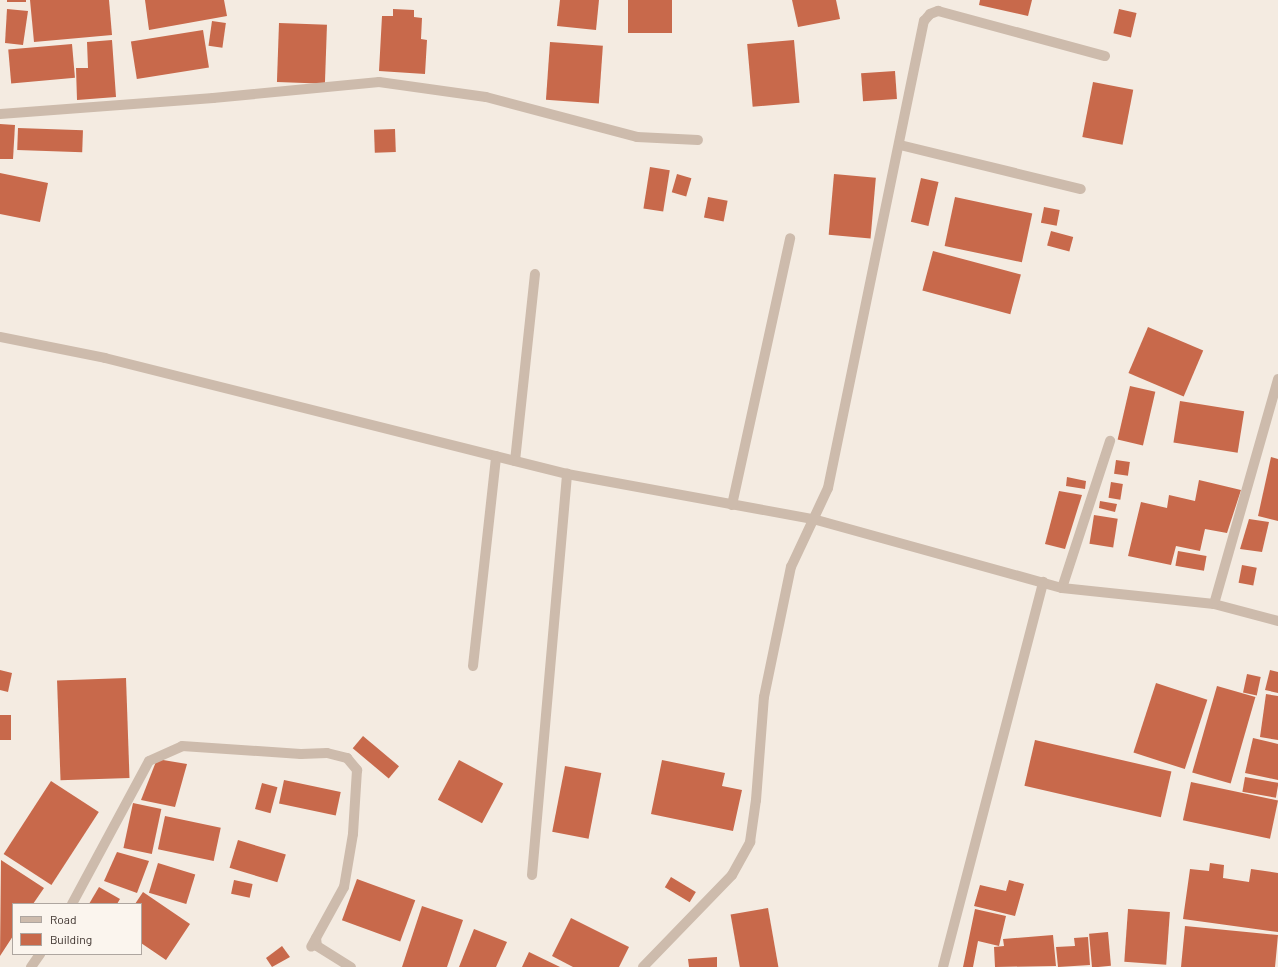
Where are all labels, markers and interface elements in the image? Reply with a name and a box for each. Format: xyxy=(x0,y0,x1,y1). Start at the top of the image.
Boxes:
legend xyxy=(12,903,142,955)
text: Road xyxy=(50,912,77,926)
text: Building xyxy=(50,932,92,946)

